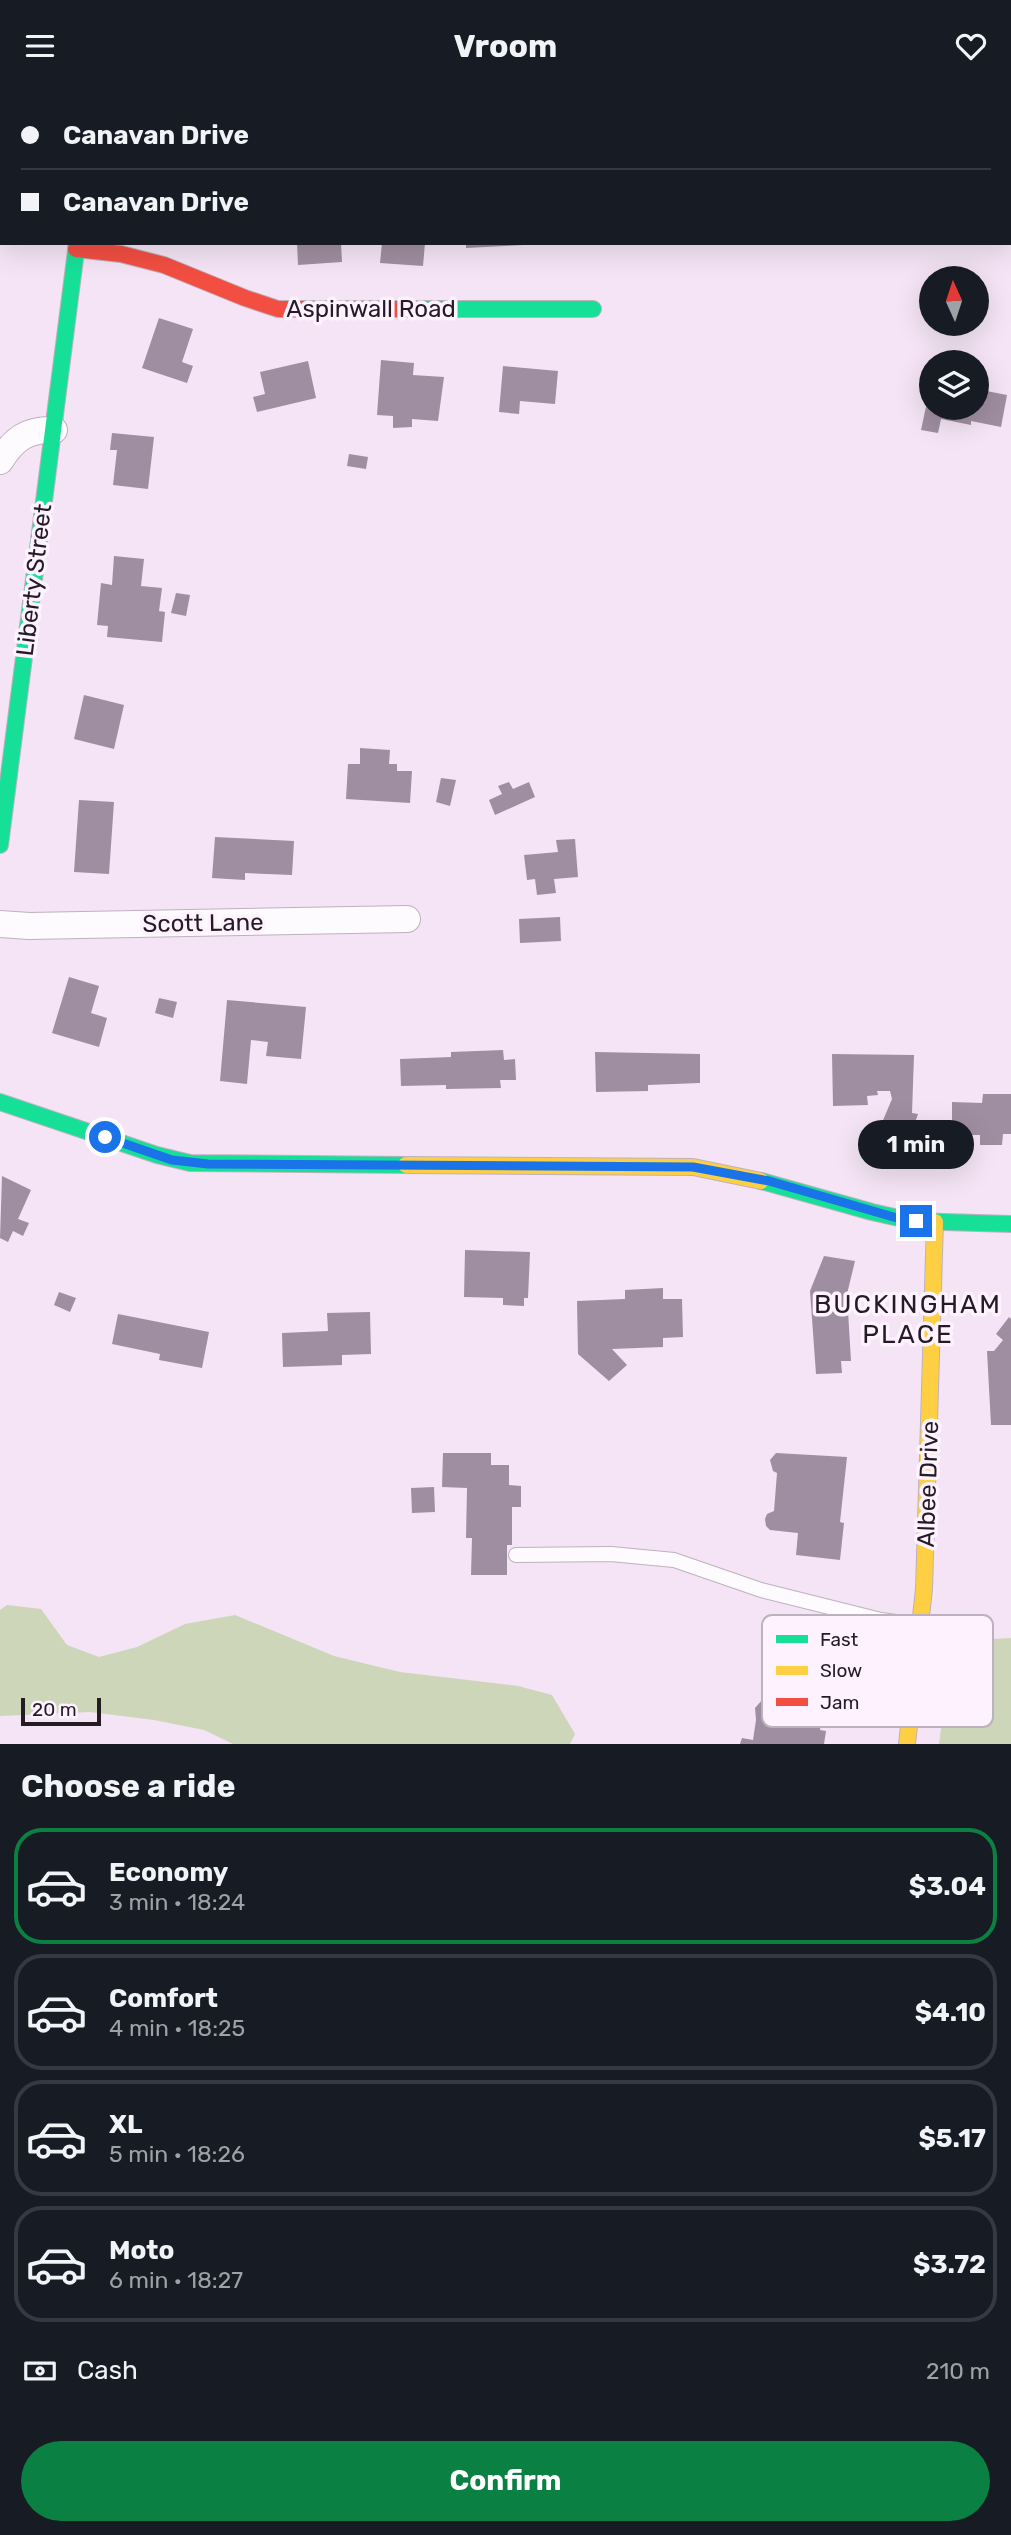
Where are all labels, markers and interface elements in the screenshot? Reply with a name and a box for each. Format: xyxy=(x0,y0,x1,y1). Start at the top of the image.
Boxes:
icon: menu xyxy=(21,27,59,65)
text: Vroom xyxy=(454,27,557,65)
icon: heart xyxy=(952,27,990,65)
text: Canavan Drive xyxy=(63,120,249,151)
text: Canavan Drive xyxy=(63,187,249,218)
north arrow xyxy=(919,266,989,336)
map controls xyxy=(919,266,989,420)
street label: Aspinwall Road xyxy=(286,295,456,323)
button: layers xyxy=(919,350,989,420)
street label: Liberty Street xyxy=(11,502,57,658)
street label: Scott Lane xyxy=(142,908,264,938)
callout: 1 min xyxy=(858,1119,974,1169)
route start xyxy=(89,1121,121,1153)
text: 1 min xyxy=(887,1130,945,1158)
route end xyxy=(900,1205,932,1237)
district label: BUCKINGHAM PLACE xyxy=(814,1289,1002,1350)
street label: Albee Drive xyxy=(912,1420,944,1548)
legend xyxy=(762,1615,993,1727)
text: Fast xyxy=(820,1628,859,1651)
text: Slow xyxy=(820,1659,862,1682)
text: Jam xyxy=(820,1691,859,1714)
scale bar xyxy=(21,1695,102,1727)
text: 20 m xyxy=(32,1698,77,1721)
text: Choose a ride xyxy=(21,1767,235,1805)
icon: car xyxy=(25,1855,88,1918)
text: Economy xyxy=(109,1857,228,1888)
text: $3.04 xyxy=(909,1871,986,1902)
text: 3 min · 18:24 xyxy=(109,1888,245,1916)
icon: car xyxy=(25,1981,88,2044)
text: Comfort xyxy=(109,1983,218,2014)
text: $4.10 xyxy=(915,1997,986,2028)
text: 4 min · 18:25 xyxy=(109,2014,245,2042)
icon: car xyxy=(25,2107,88,2170)
text: XL xyxy=(109,2109,142,2140)
text: $5.17 xyxy=(918,2123,986,2154)
text: 5 min · 18:26 xyxy=(109,2140,245,2168)
icon: car xyxy=(25,2233,88,2296)
text: Moto xyxy=(109,2235,174,2266)
text: $3.72 xyxy=(913,2249,986,2280)
text: 6 min · 18:27 xyxy=(109,2266,243,2294)
icon: cash xyxy=(21,2352,59,2390)
text: Cash xyxy=(77,2355,138,2386)
text: 210 m xyxy=(926,2357,990,2385)
button: Confirm xyxy=(21,2441,990,2521)

